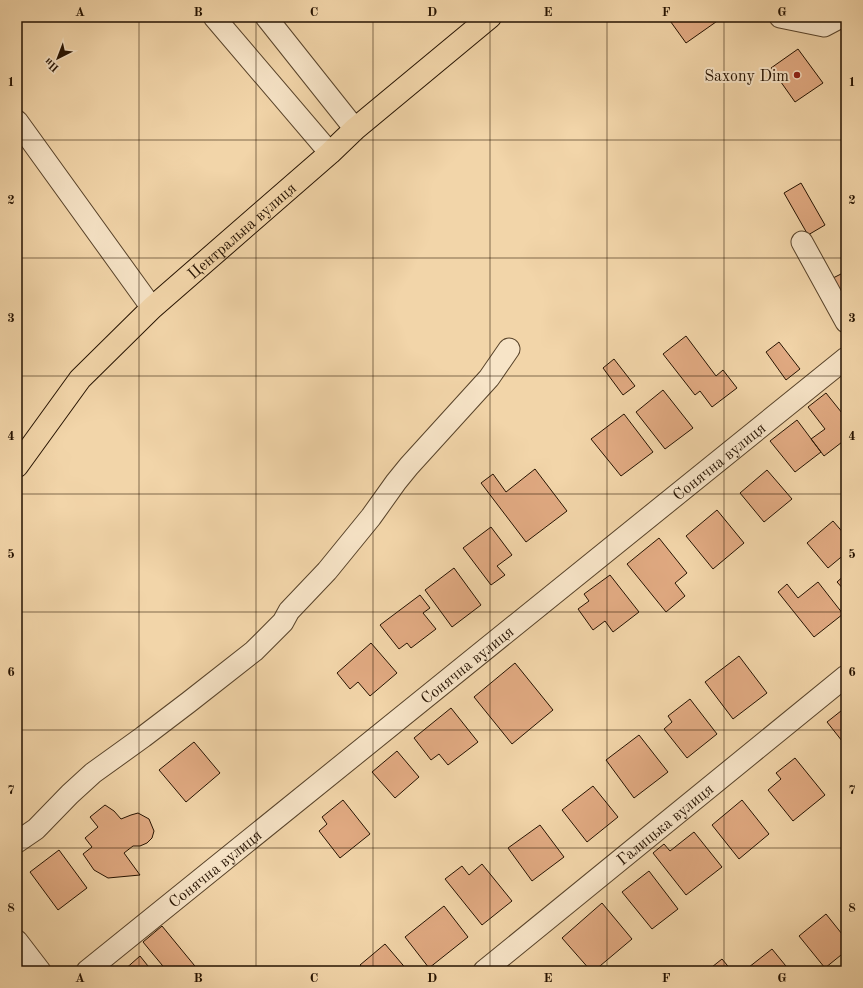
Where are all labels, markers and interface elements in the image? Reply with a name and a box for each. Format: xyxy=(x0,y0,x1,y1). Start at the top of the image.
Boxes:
text: A xyxy=(75,6,85,19)
text: B xyxy=(193,6,203,19)
text: C xyxy=(310,6,318,19)
text: D xyxy=(427,6,437,19)
text: E xyxy=(544,6,553,19)
text: F xyxy=(662,6,671,19)
text: G xyxy=(777,6,787,19)
north arrow xyxy=(38,38,78,78)
text: Пн xyxy=(43,55,62,73)
place label: Saxony Dim xyxy=(704,69,789,85)
marker: Saxony Dim xyxy=(792,70,802,80)
text: 1 xyxy=(7,76,15,89)
text: 1 xyxy=(848,76,856,89)
street label: Центральна вулиця xyxy=(185,180,300,283)
text: 2 xyxy=(7,194,15,207)
text: 2 xyxy=(848,194,856,207)
text: 3 xyxy=(7,312,15,325)
text: 3 xyxy=(848,312,856,325)
street label: Сонячна вулиця xyxy=(671,420,769,504)
text: 4 xyxy=(7,430,15,443)
text: 4 xyxy=(848,430,856,443)
text: 5 xyxy=(7,548,15,561)
text: 5 xyxy=(848,548,856,561)
street label: Сонячна вулиця xyxy=(419,624,517,708)
text: 6 xyxy=(7,666,15,679)
text: 6 xyxy=(848,666,856,679)
street label: Галицька вулиця xyxy=(615,782,717,869)
text: 7 xyxy=(7,784,15,797)
text: 7 xyxy=(848,784,856,797)
street label: Сонячна вулиця xyxy=(166,827,265,912)
text: 8 xyxy=(7,902,15,915)
text: 8 xyxy=(848,902,856,915)
text: A xyxy=(75,972,85,985)
text: B xyxy=(193,972,203,985)
text: C xyxy=(310,972,318,985)
text: D xyxy=(427,972,437,985)
text: E xyxy=(544,972,553,985)
text: F xyxy=(662,972,671,985)
text: G xyxy=(777,972,787,985)

